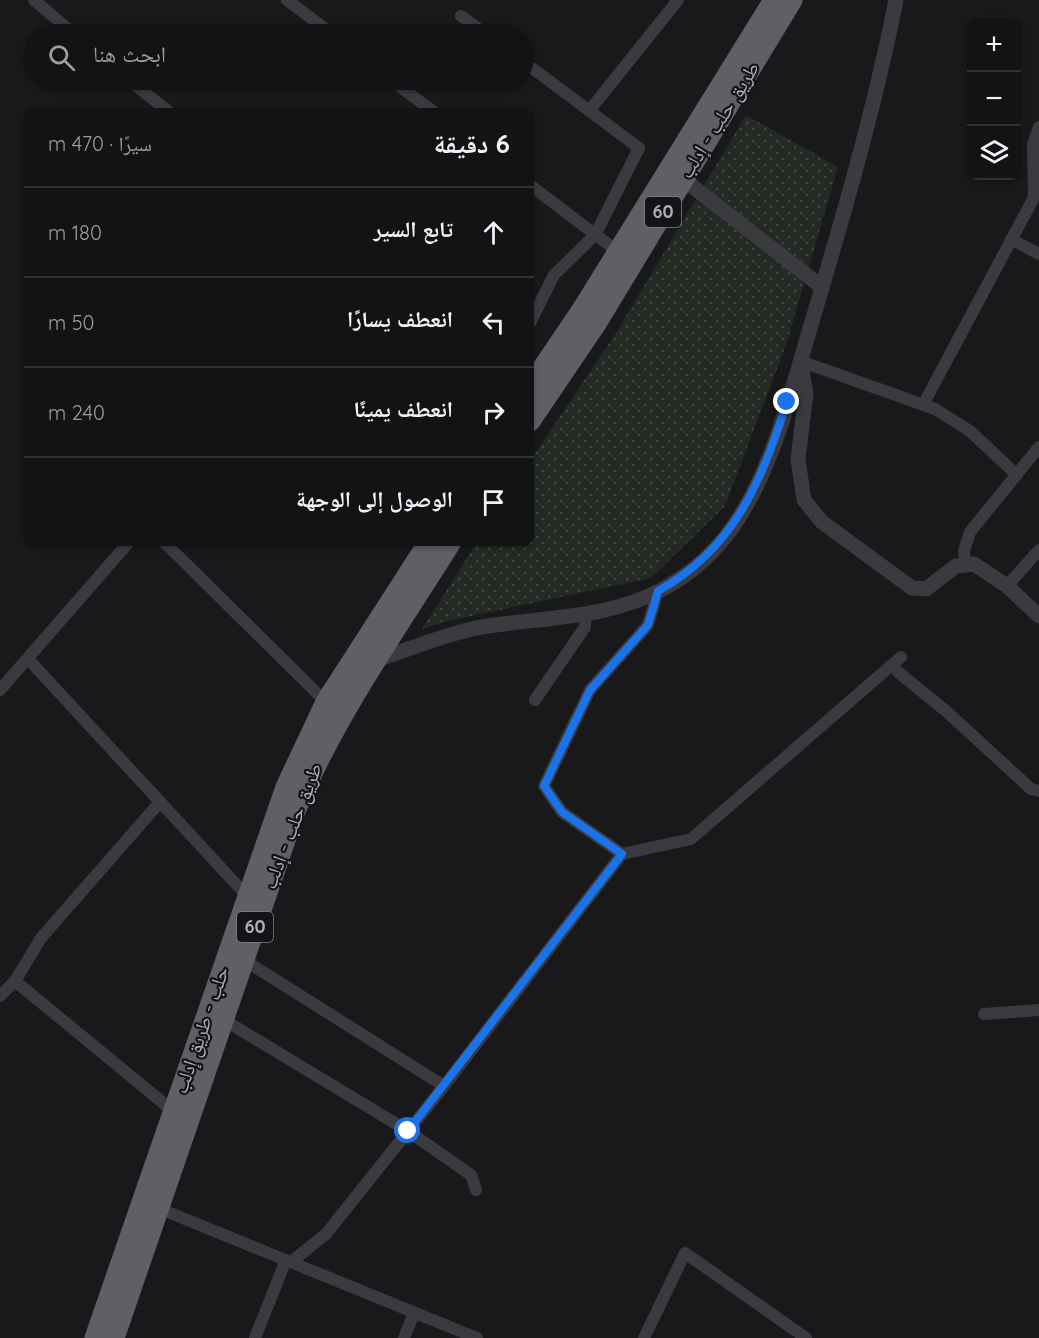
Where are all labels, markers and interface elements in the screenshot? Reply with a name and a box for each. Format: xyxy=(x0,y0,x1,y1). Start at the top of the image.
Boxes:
map controls xyxy=(967,18,1021,180)
button: + xyxy=(967,18,1021,72)
search box xyxy=(24,24,534,90)
text: ابحث هنا xyxy=(93,40,166,68)
icon: search xyxy=(45,41,78,74)
street label: طريق حلب - إدلب xyxy=(673,57,766,184)
button: − xyxy=(967,72,1021,126)
button: layers xyxy=(967,126,1021,180)
text: 6 دقيقة xyxy=(434,127,510,160)
text: سيرًا · 470 m xyxy=(48,131,152,156)
road number: 60 xyxy=(645,197,681,227)
text: تابع السير xyxy=(373,215,453,243)
icon: ahead xyxy=(477,216,510,249)
text: 180 m xyxy=(48,220,102,245)
text: انعطف يسارًا xyxy=(347,305,453,333)
icon: left xyxy=(477,306,510,339)
text: 50 m xyxy=(48,310,95,335)
route end xyxy=(773,388,799,414)
text: انعطف يمينًا xyxy=(354,395,453,423)
icon: right xyxy=(477,396,510,429)
text: 240 m xyxy=(48,400,105,425)
text: الوصول إلى الوجهة xyxy=(296,485,453,513)
icon: arrive xyxy=(477,486,510,519)
street label: طريق حلب - إدلب xyxy=(256,759,329,893)
road number: 60 xyxy=(237,912,273,942)
street label: حلب - طريق إدلب xyxy=(167,963,236,1097)
route start xyxy=(394,1117,420,1143)

